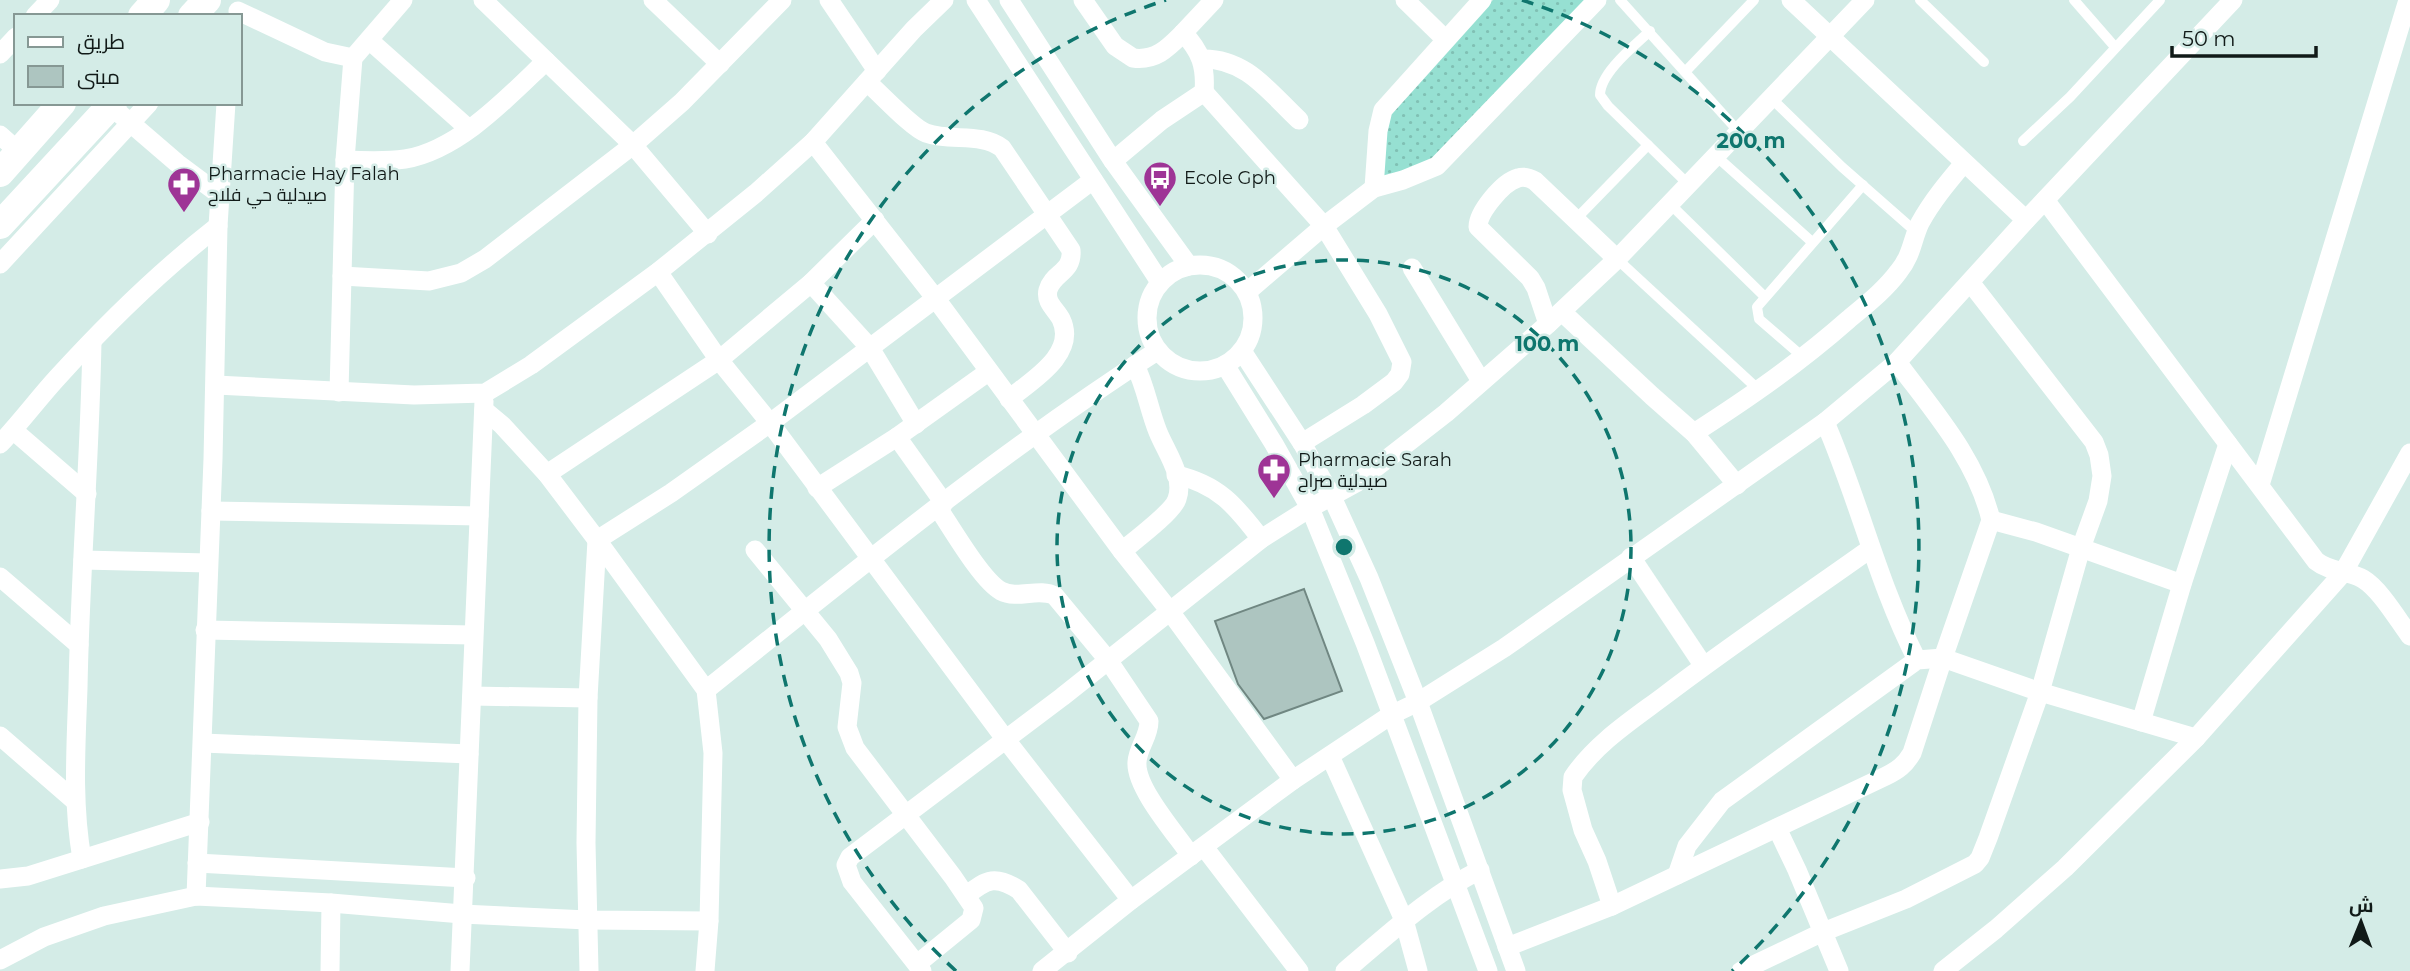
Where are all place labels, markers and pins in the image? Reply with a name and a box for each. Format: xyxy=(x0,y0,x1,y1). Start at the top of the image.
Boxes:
bus stop icon: Ecole Gph xyxy=(1141,159,1179,208)
place label: Pharmacie Hay Falah صيدلية حي فلاح xyxy=(208,163,400,209)
pharmacy icon: Pharmacie Hay Falah صيدلية حي فلاح xyxy=(165,165,203,214)
place label: Ecole Gph xyxy=(1184,167,1276,189)
place label: Pharmacie Sarah صيدلية صراح xyxy=(1298,449,1452,493)
pharmacy icon: Pharmacie Sarah صيدلية صراح xyxy=(1255,451,1293,500)
centre of rings xyxy=(1332,535,1356,559)

